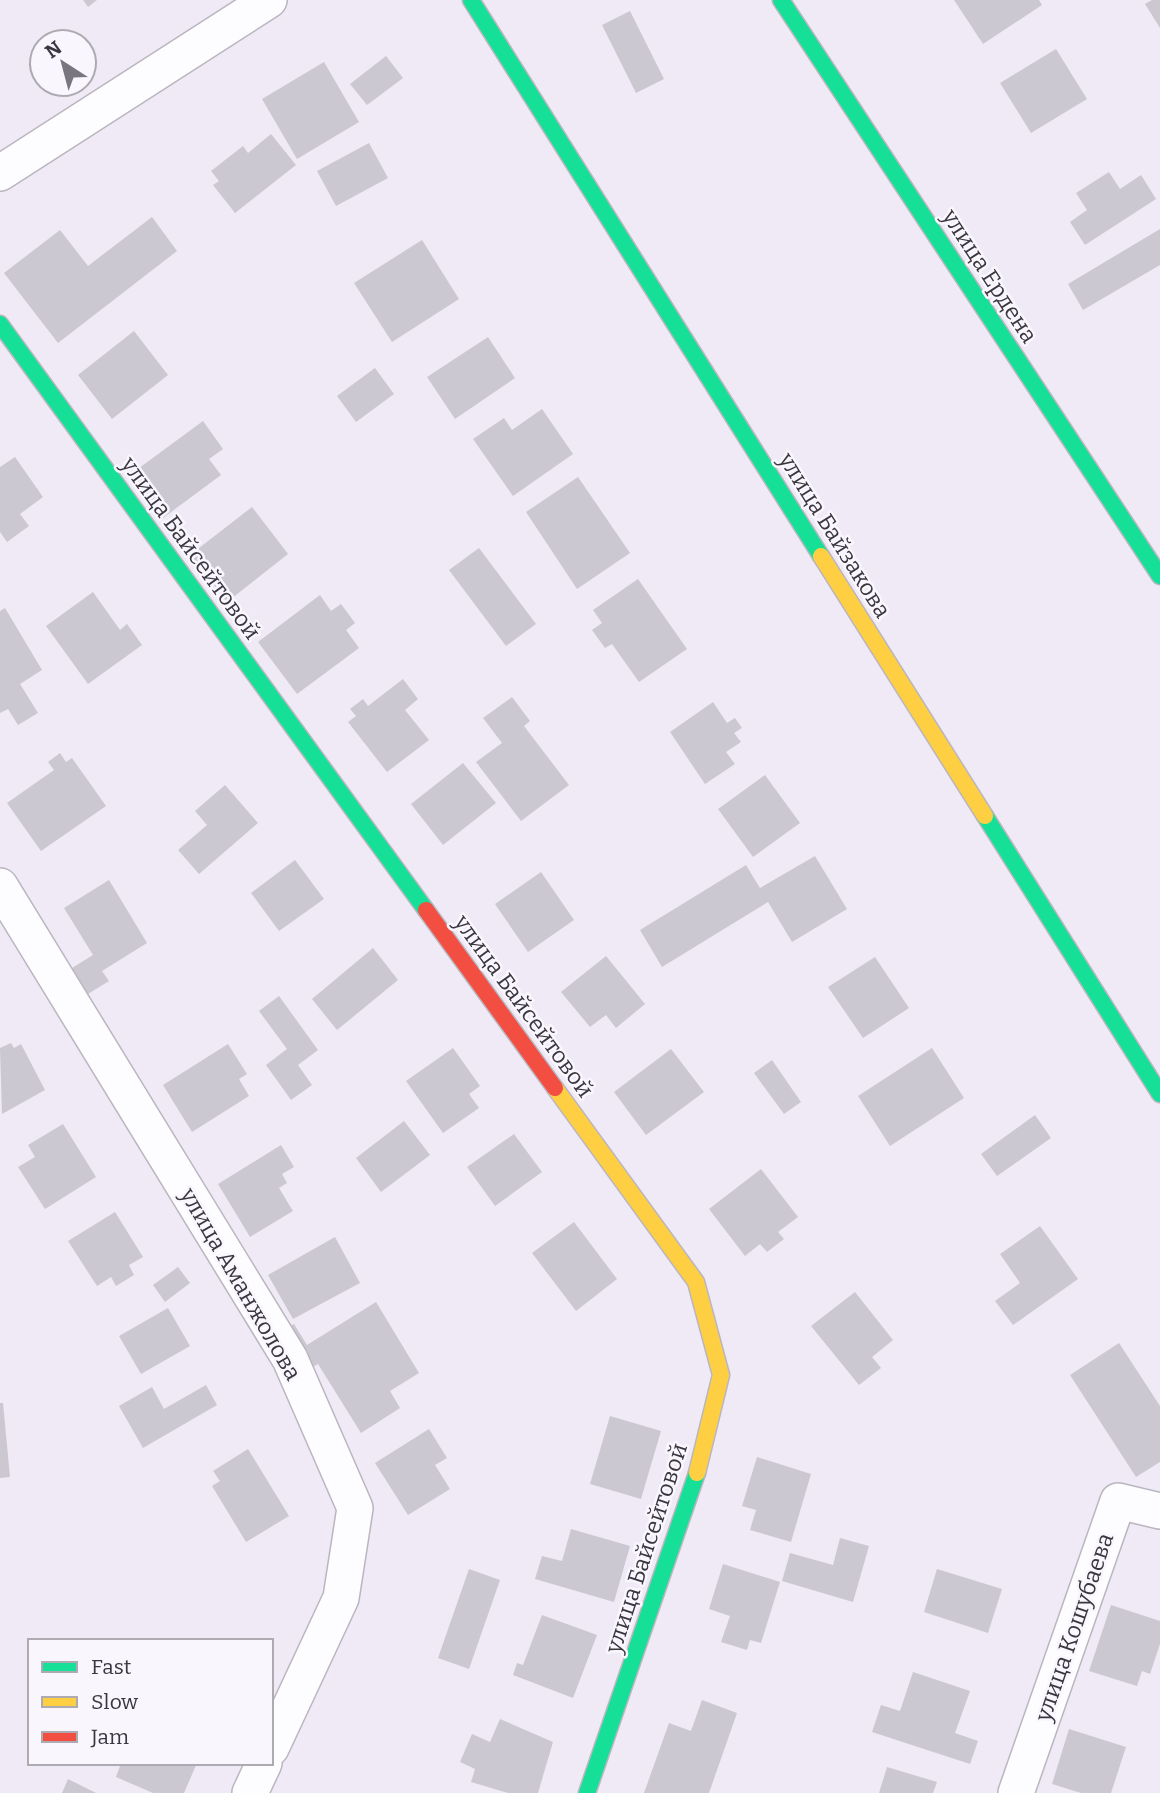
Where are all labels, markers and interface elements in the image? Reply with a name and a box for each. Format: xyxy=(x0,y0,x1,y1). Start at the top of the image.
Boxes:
north arrow xyxy=(28,28,98,98)
text: N xyxy=(41,36,66,63)
street label: улица Ердена xyxy=(936,203,1044,348)
street label: улица Байзакова xyxy=(772,446,897,623)
street label: улица Байсейтовой xyxy=(115,450,267,645)
street label: улица Байсейтовой xyxy=(448,908,600,1103)
street label: улица Аманжолова xyxy=(174,1182,308,1385)
street label: улица Байсейтовой xyxy=(599,1440,693,1657)
street label: улица Кошубаева xyxy=(1028,1529,1119,1726)
legend xyxy=(28,1639,273,1765)
text: Fast xyxy=(91,1654,132,1680)
text: Slow xyxy=(91,1689,138,1715)
text: Jam xyxy=(90,1724,129,1750)

